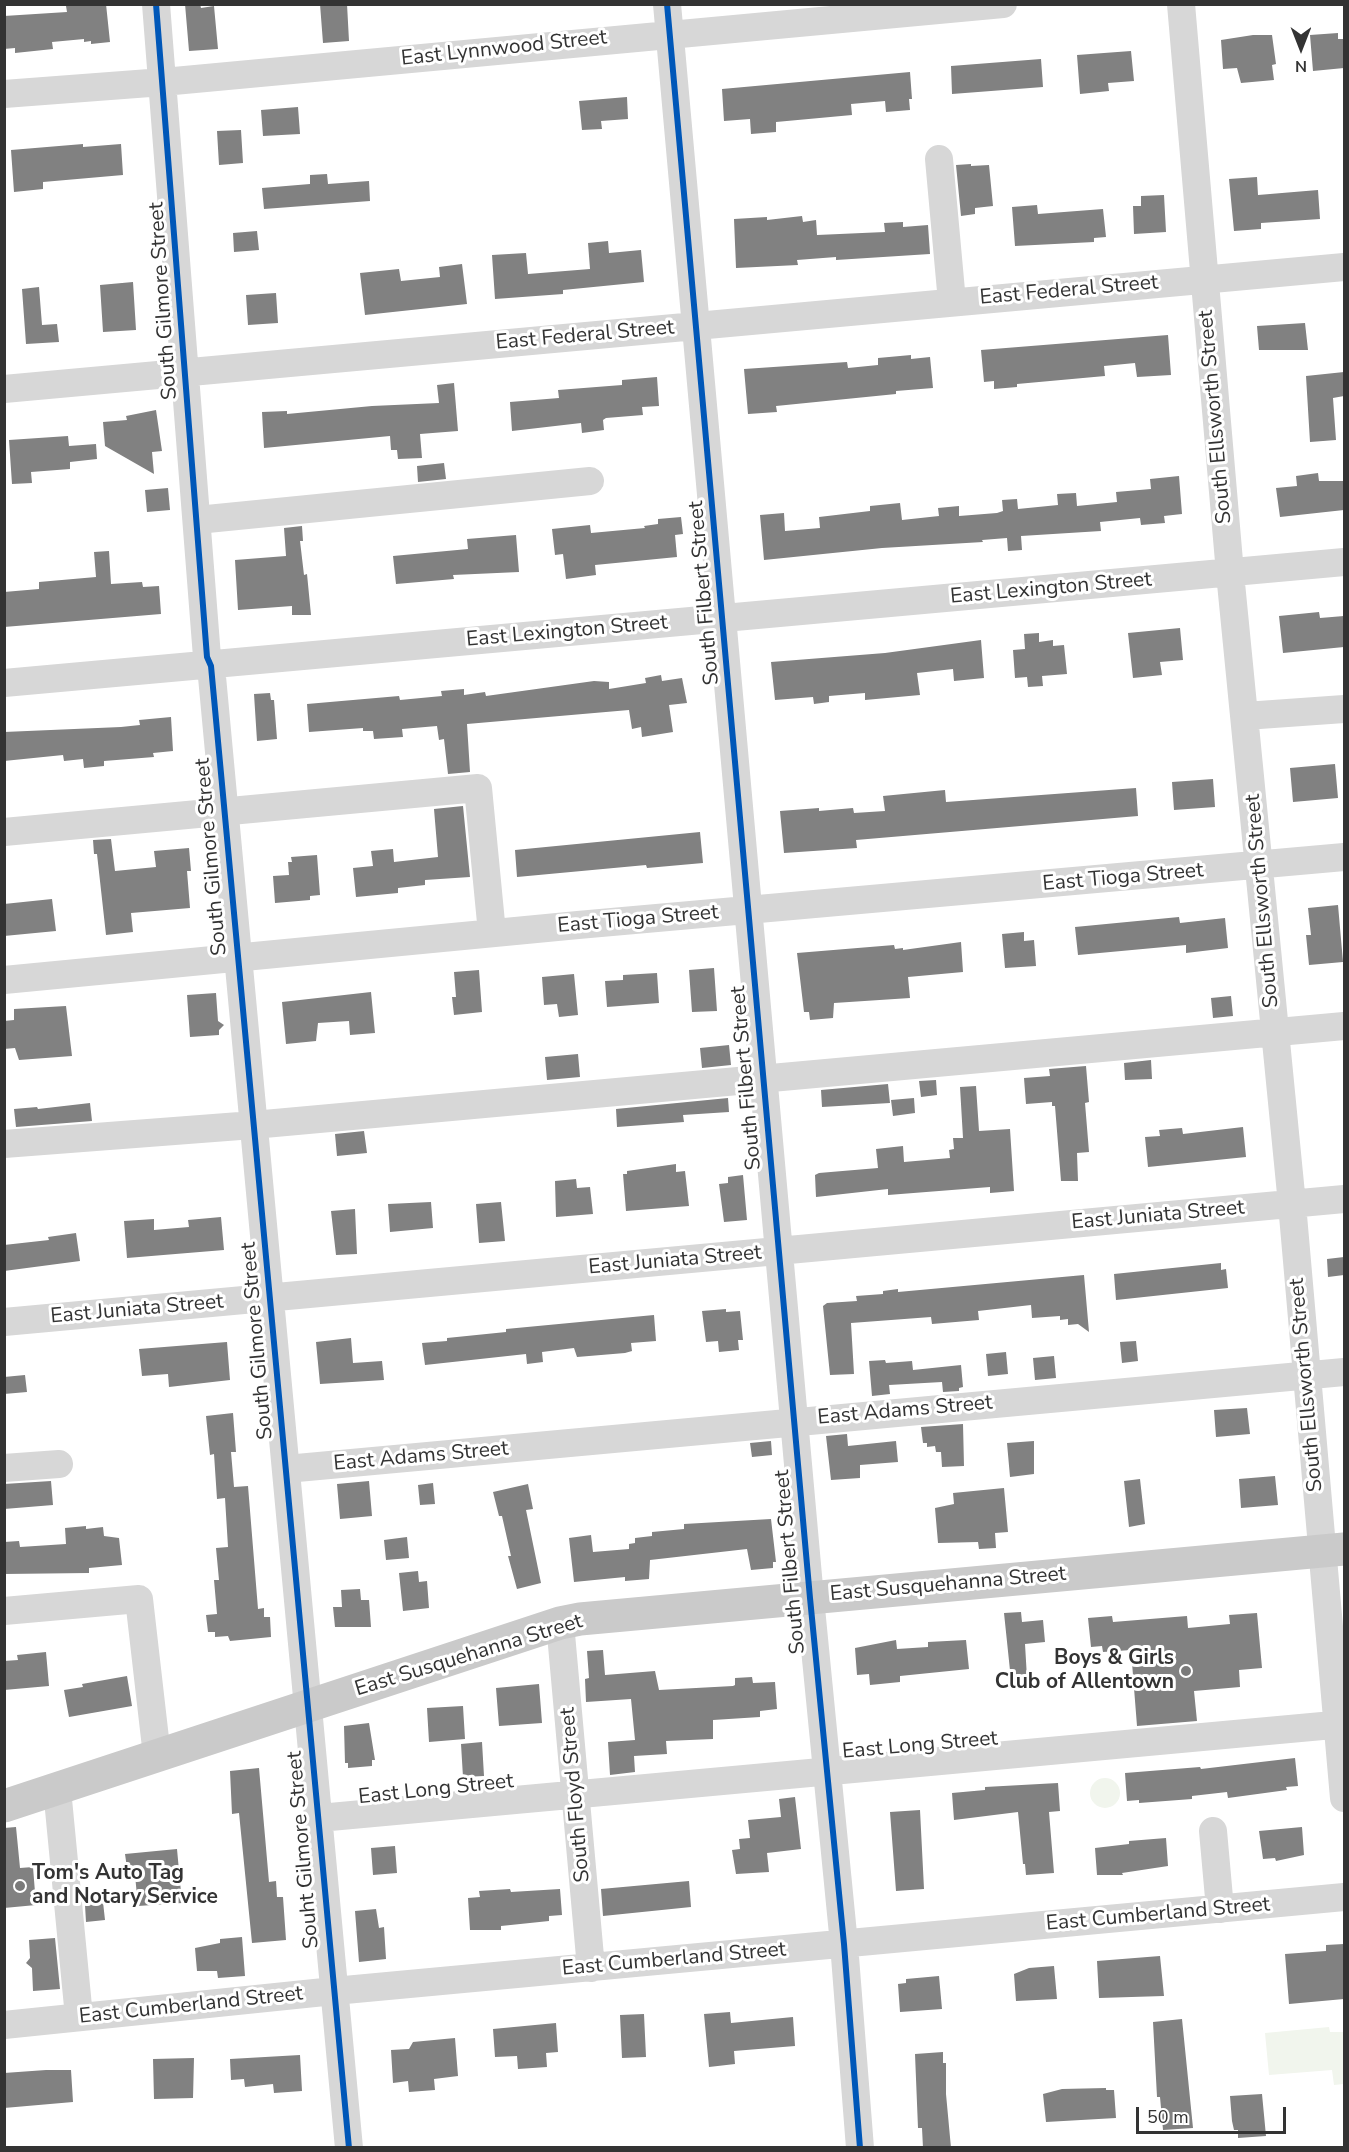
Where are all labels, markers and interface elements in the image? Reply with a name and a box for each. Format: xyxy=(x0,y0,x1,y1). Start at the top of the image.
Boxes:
north arrow xyxy=(1271,18,1331,78)
street label: East Lynnwood Street xyxy=(400,26,608,72)
text: N xyxy=(1295,55,1307,77)
street label: South Gilmore Street xyxy=(145,201,183,401)
street label: East Federal Street xyxy=(979,271,1159,311)
street label: South Ellsworth Street xyxy=(1194,309,1238,525)
street label: East Federal Street xyxy=(495,316,675,356)
street label: South Filbert Street xyxy=(684,500,726,686)
street label: East Lexington Street xyxy=(949,568,1153,610)
street label: East Lexington Street xyxy=(465,611,669,653)
street label: South Gilmore Street xyxy=(191,757,233,957)
street label: South Ellsworth Street xyxy=(1241,793,1285,1009)
street label: East Tioga Street xyxy=(1042,858,1204,898)
street label: East Tioga Street xyxy=(557,900,719,940)
street label: South Filbert Street xyxy=(726,985,768,1171)
street label: East Juniata Street xyxy=(1070,1196,1246,1236)
street label: South Gilmore Street xyxy=(237,1241,279,1441)
street label: East Juniata Street xyxy=(587,1241,763,1281)
street label: South Ellsworth Street xyxy=(1285,1277,1329,1493)
street label: East Juniata Street xyxy=(49,1290,225,1330)
street label: East Adams Street xyxy=(817,1391,993,1431)
street label: East Adams Street xyxy=(333,1437,509,1477)
street label: South Filbert Street xyxy=(770,1469,812,1655)
street label: East Susquehanna Street xyxy=(829,1562,1067,1608)
street label: East Susquehanna Street xyxy=(352,1609,586,1703)
place label: Boys & Girls Club of Allentown xyxy=(995,1646,1174,1696)
marker: Boys & Girls Club of Allentown xyxy=(1179,1664,1193,1678)
street label: South Floyd Street xyxy=(556,1706,596,1884)
street label: East Long Street xyxy=(841,1727,999,1765)
street label: Souht Gilmore Street xyxy=(283,1750,325,1950)
street label: East Long Street xyxy=(357,1769,515,1811)
place label: Tom's Auto Tag and Notary Service xyxy=(32,1861,218,1911)
marker: Tom's Auto Tag and Notary Service xyxy=(13,1879,27,1893)
street label: East Cumberland Street xyxy=(1045,1893,1271,1937)
street label: East Cumberland Street xyxy=(561,1938,787,1982)
street label: East Cumberland Street xyxy=(78,1982,304,2030)
scale bar xyxy=(1139,2095,1289,2133)
text: 50 m xyxy=(1147,2105,1189,2129)

